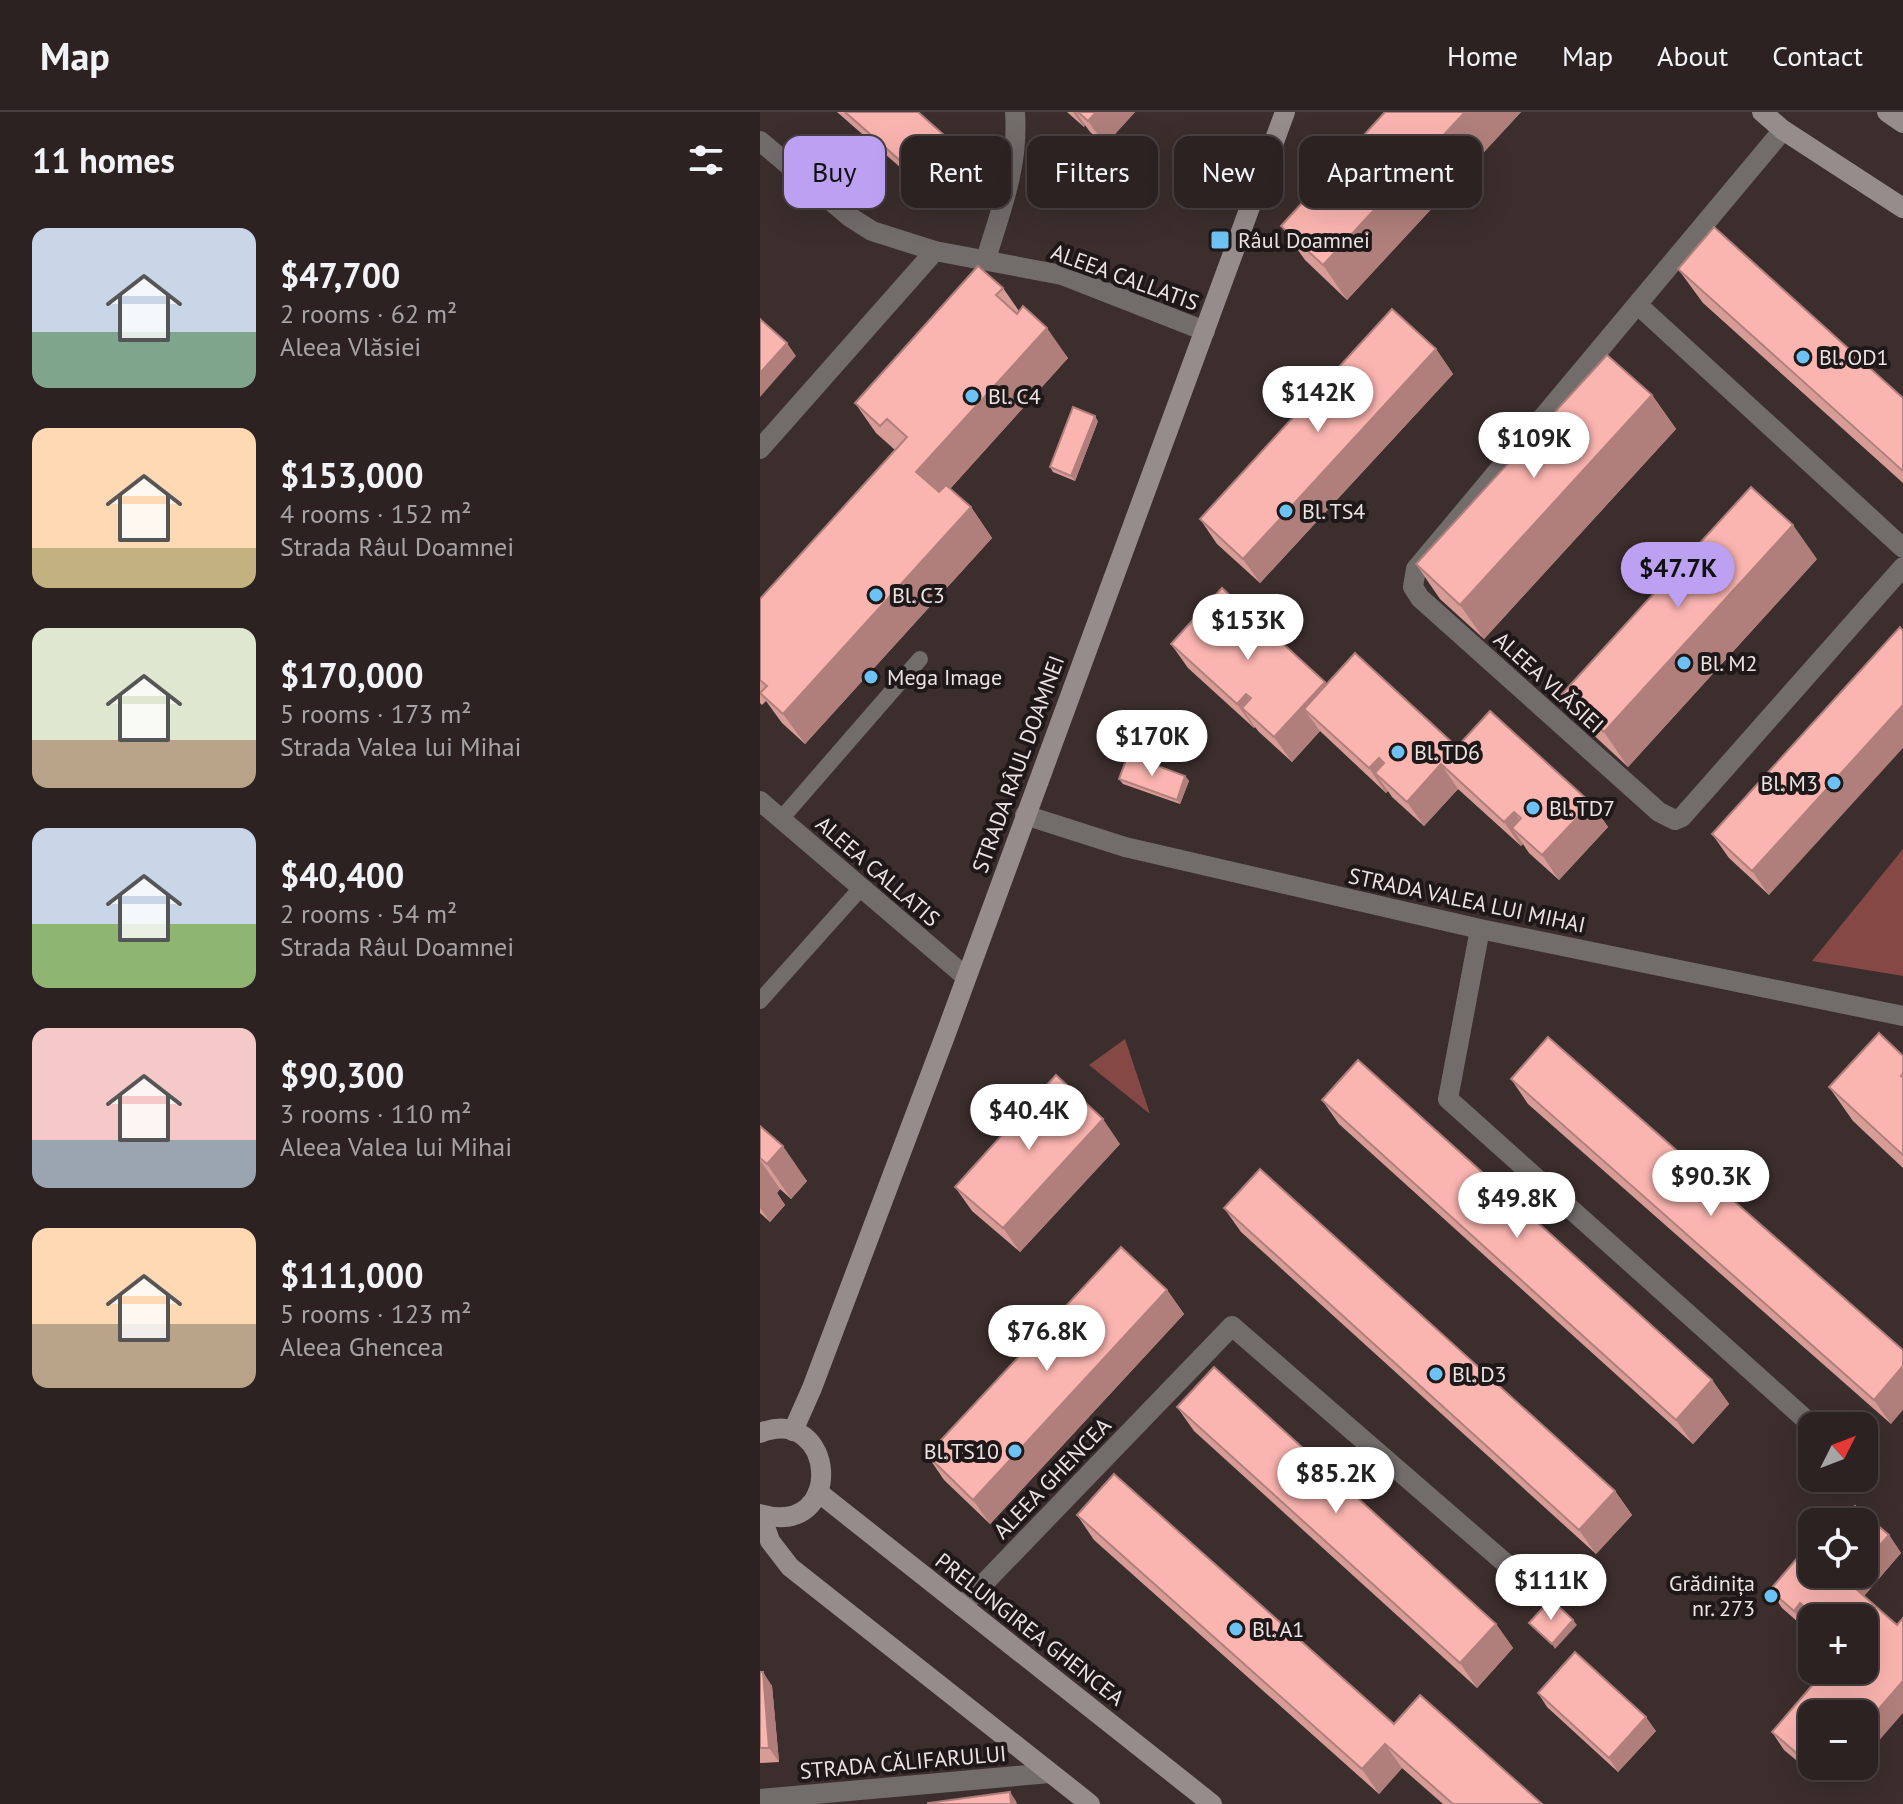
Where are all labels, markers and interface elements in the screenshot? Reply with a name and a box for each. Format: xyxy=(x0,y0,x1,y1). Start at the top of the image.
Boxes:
text: Map xyxy=(40,31,110,80)
text: Home xyxy=(1447,37,1518,74)
text: Map xyxy=(1562,37,1613,74)
text: About xyxy=(1657,37,1728,74)
text: Contact xyxy=(1772,37,1863,74)
chip: Buy xyxy=(784,136,885,208)
chip: Rent xyxy=(901,136,1011,208)
chip: Filters xyxy=(1027,136,1158,208)
chip: New xyxy=(1174,136,1283,208)
chip: Apartment xyxy=(1299,136,1482,208)
text: 11 homes xyxy=(32,138,175,182)
icon: filters xyxy=(684,138,728,182)
place label: Râul Doamnei xyxy=(1238,226,1370,254)
marker: Râul Doamnei xyxy=(1209,229,1231,251)
street label: ALEEA CALLATIS xyxy=(1047,237,1203,317)
text: $47,700 xyxy=(280,253,400,297)
icon: home xyxy=(96,260,192,356)
text: 2 rooms · 62 m² xyxy=(280,297,457,330)
text: Aleea Vlăsiei xyxy=(280,330,421,363)
place label: Bl. OD1 xyxy=(1819,343,1889,371)
marker: Bl. OD1 xyxy=(1794,348,1812,366)
pin: $142K xyxy=(1262,366,1374,434)
text: $142K xyxy=(1280,375,1356,408)
place label: Bl. C4 xyxy=(988,382,1041,410)
marker: Bl. C4 xyxy=(963,387,981,405)
pin: $109K xyxy=(1478,412,1590,480)
text: $109K xyxy=(1496,421,1572,454)
text: $153,000 xyxy=(280,453,424,497)
icon: home xyxy=(96,460,192,556)
text: 4 rooms · 152 m² xyxy=(280,497,472,530)
place label: Bl. TS4 xyxy=(1302,497,1365,525)
marker: Bl. TS4 xyxy=(1277,502,1295,520)
text: Strada Râul Doamnei xyxy=(280,530,514,563)
pin: $47.7K xyxy=(1613,542,1743,610)
text: $47.7K xyxy=(1639,551,1717,584)
place label: Bl. C3 xyxy=(892,581,945,609)
marker: Bl. C3 xyxy=(867,586,885,604)
pin: $153K xyxy=(1192,594,1304,662)
text: $153K xyxy=(1210,603,1286,636)
street label: ALEEA VLĂSIEI xyxy=(1488,625,1610,739)
place label: Bl. M2 xyxy=(1700,649,1758,677)
street label: STRADA RÂUL DOAMNEI xyxy=(966,652,1070,876)
text: $170,000 xyxy=(280,653,424,697)
marker: Bl. M2 xyxy=(1675,654,1693,672)
icon: home xyxy=(96,660,192,756)
place label: Mega Image xyxy=(887,663,1002,691)
marker: Mega Image xyxy=(862,668,880,686)
text: 5 rooms · 173 m² xyxy=(280,697,472,730)
pin: $170K xyxy=(1096,710,1208,778)
text: $170K xyxy=(1114,719,1190,752)
text: Strada Valea lui Mihai xyxy=(280,730,522,763)
place label: Bl. TD6 xyxy=(1414,738,1480,766)
marker: Bl. TD6 xyxy=(1389,743,1407,761)
place label: Bl. M3 xyxy=(1760,769,1818,797)
marker: Bl. M3 xyxy=(1825,774,1843,792)
place label: Bl. TD7 xyxy=(1549,794,1615,822)
marker: Bl. TD7 xyxy=(1524,799,1542,817)
street label: ALEEA CALLATIS xyxy=(810,810,946,932)
text: $40,400 xyxy=(280,853,404,897)
icon: home xyxy=(96,860,192,956)
street label: STRADA VALEA LUI MIHAI xyxy=(1346,861,1588,939)
text: 2 rooms · 54 m² xyxy=(280,897,457,930)
text: Strada Râul Doamnei xyxy=(280,930,514,963)
text: $90,300 xyxy=(280,1053,404,1097)
icon: home xyxy=(96,1060,192,1156)
pin: $40.4K xyxy=(964,1084,1094,1152)
text: $40.4K xyxy=(988,1093,1070,1126)
text: 3 rooms · 110 m² xyxy=(280,1097,472,1130)
text: Aleea Valea lui Mihai xyxy=(280,1130,512,1163)
pin: $90.3K xyxy=(1646,1150,1776,1218)
text: $90.3K xyxy=(1670,1159,1752,1192)
pin: $49.8K xyxy=(1452,1172,1582,1240)
text: $49.8K xyxy=(1476,1181,1558,1214)
text: $111,000 xyxy=(280,1253,424,1297)
icon: home xyxy=(96,1260,192,1356)
text: 5 rooms · 123 m² xyxy=(280,1297,472,1330)
pin: $76.8K xyxy=(982,1305,1112,1373)
text: $76.8K xyxy=(1006,1314,1088,1347)
text: Aleea Ghencea xyxy=(280,1330,444,1363)
place label: Bl. D3 xyxy=(1452,1360,1507,1388)
marker: Bl. D3 xyxy=(1427,1365,1445,1383)
street label: ALEEA GHENCEA xyxy=(987,1411,1117,1544)
north arrow xyxy=(1798,1412,1878,1492)
map controls xyxy=(1798,1412,1878,1780)
place label: Bl. TS10 xyxy=(924,1437,999,1465)
marker: Bl. TS10 xyxy=(1006,1442,1024,1460)
pin: $85.2K xyxy=(1271,1447,1401,1515)
text: $85.2K xyxy=(1295,1456,1377,1489)
button: locate xyxy=(1798,1508,1878,1588)
street label: PRELUNGIREA GHENCEA xyxy=(930,1546,1130,1712)
pin: $111K xyxy=(1495,1554,1607,1622)
text: $111K xyxy=(1513,1563,1589,1596)
place label: Grădinița nr. 273 xyxy=(1669,1569,1755,1622)
marker: Grădinița nr. 273 xyxy=(1762,1587,1780,1605)
button: + xyxy=(1798,1604,1878,1684)
place label: Bl. A1 xyxy=(1252,1615,1304,1643)
marker: Bl. A1 xyxy=(1227,1620,1245,1638)
button: − xyxy=(1798,1700,1878,1780)
street label: STRADA CĂLIFARULUI xyxy=(798,1739,1008,1785)

